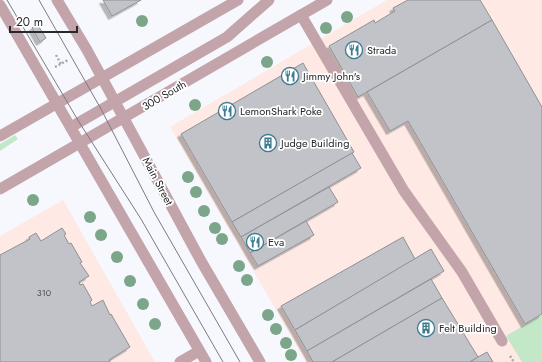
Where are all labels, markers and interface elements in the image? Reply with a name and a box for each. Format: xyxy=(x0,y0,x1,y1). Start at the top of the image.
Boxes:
scale bar xyxy=(10,8,77,34)
text: 20 m xyxy=(16,13,43,31)
restaurant icon: Strada xyxy=(344,40,364,60)
place label: Strada xyxy=(367,42,396,58)
restaurant icon: Jimmy John's xyxy=(280,66,300,86)
place label: Jimmy John's xyxy=(301,68,361,84)
street label: 300 South xyxy=(139,76,189,114)
restaurant icon: LemonShark Poke xyxy=(217,101,237,121)
place label: LemonShark Poke xyxy=(240,103,322,119)
building icon: Judge Building xyxy=(258,133,278,153)
place label: Judge Building xyxy=(279,135,349,151)
street label: Main Street xyxy=(139,154,178,208)
restaurant icon: Eva xyxy=(245,232,265,252)
place label: Eva xyxy=(268,234,284,250)
house number: 310 xyxy=(37,286,52,299)
building icon: Felt Building xyxy=(416,318,436,338)
place label: Felt Building xyxy=(439,320,497,336)

